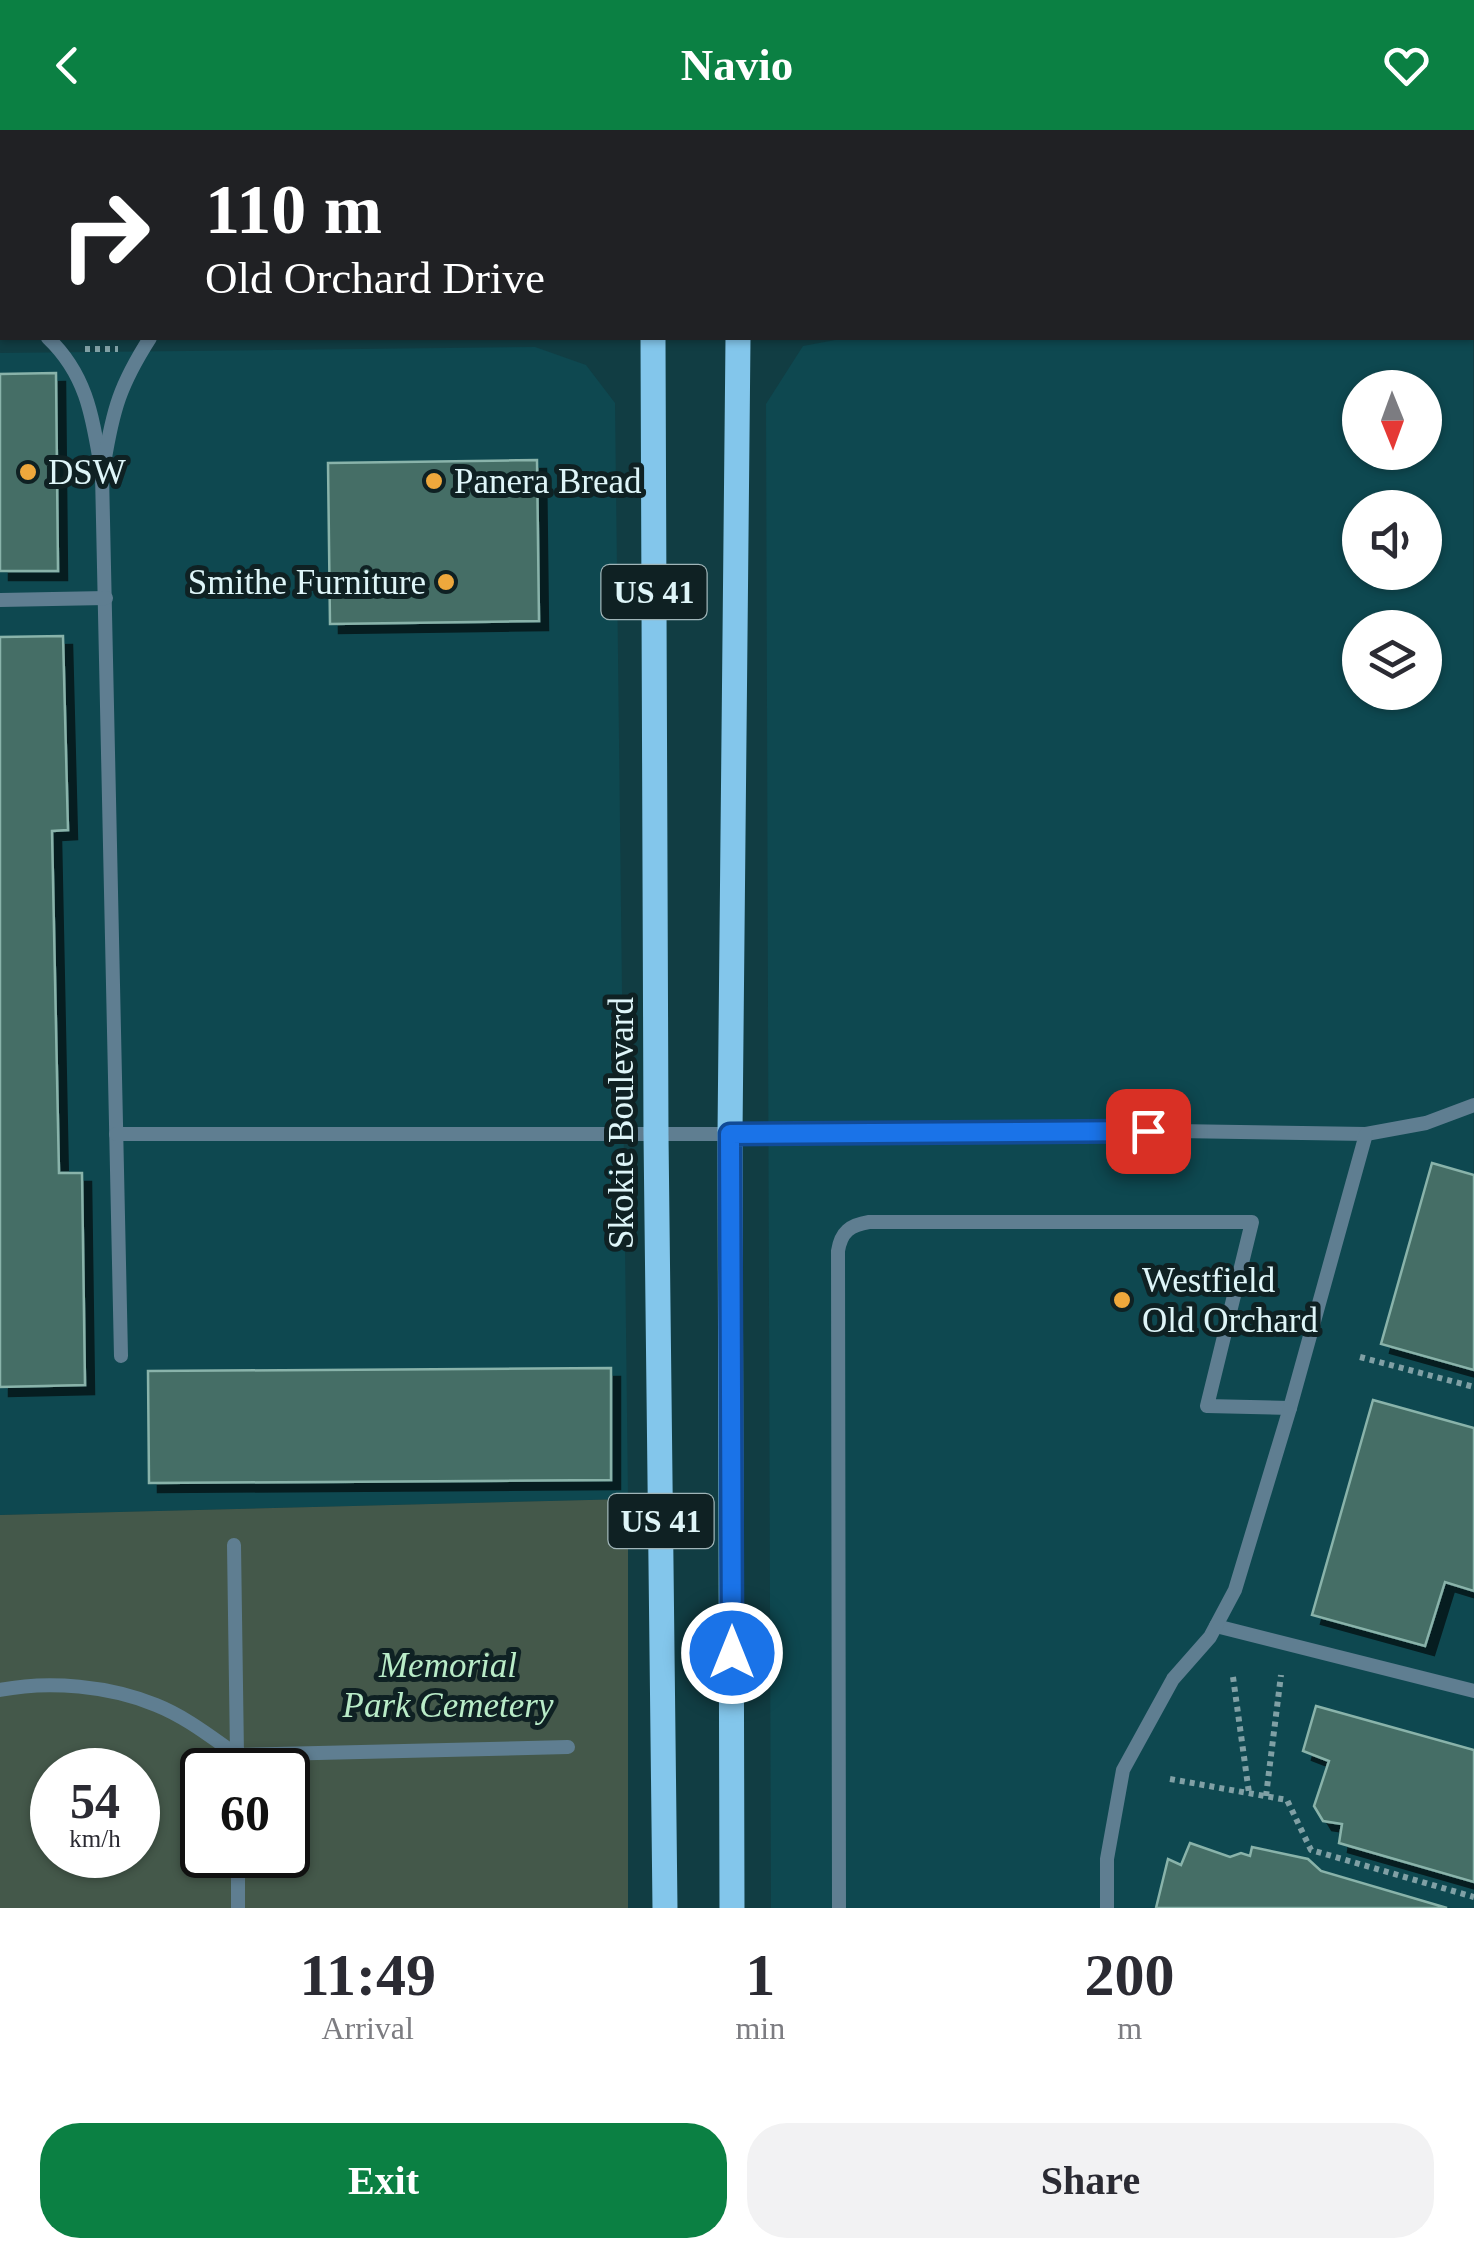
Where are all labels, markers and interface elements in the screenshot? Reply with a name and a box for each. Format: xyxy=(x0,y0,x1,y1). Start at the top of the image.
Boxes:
icon: back xyxy=(40,38,95,93)
icon: heart xyxy=(1379,38,1434,93)
text: Navio xyxy=(681,40,793,90)
icon: right xyxy=(40,170,170,300)
text: 110 m xyxy=(205,171,382,248)
text: Old Orchard Drive xyxy=(205,253,545,303)
north arrow xyxy=(1342,370,1442,470)
map controls xyxy=(1342,370,1442,710)
place label: DSW xyxy=(48,453,126,492)
marker: DSW xyxy=(17,461,39,483)
place label: Panera Bread xyxy=(454,462,642,501)
marker: Panera Bread xyxy=(423,470,445,492)
button: sound xyxy=(1342,490,1442,590)
place label: Smithe Furniture xyxy=(188,563,426,602)
road number: US 41 xyxy=(602,565,706,619)
marker: Smithe Furniture xyxy=(435,571,457,593)
button: layers xyxy=(1342,610,1442,710)
street label: Skokie Boulevard xyxy=(602,997,641,1249)
pin xyxy=(1106,1089,1191,1174)
icon: arrive xyxy=(1121,1104,1176,1159)
place label: Westfield Old Orchard xyxy=(1142,1261,1318,1340)
marker: Westfield Old Orchard xyxy=(1111,1289,1133,1311)
road number: US 41 xyxy=(608,1494,714,1548)
position arrow xyxy=(680,1601,784,1705)
park label: Memorial Park Cemetery xyxy=(342,1646,554,1725)
speed limit sign: 60 xyxy=(180,1748,310,1878)
text: 54 xyxy=(70,1773,120,1829)
text: km/h xyxy=(69,1825,121,1852)
text: 11:49 xyxy=(299,1942,436,2008)
text: 1 xyxy=(745,1942,775,2008)
text: 200 xyxy=(1085,1942,1175,2008)
text: Arrival xyxy=(322,2010,414,2046)
text: min xyxy=(735,2010,785,2046)
text: m xyxy=(1117,2010,1142,2046)
button: Exit xyxy=(40,2123,727,2238)
button: Share xyxy=(747,2123,1434,2238)

